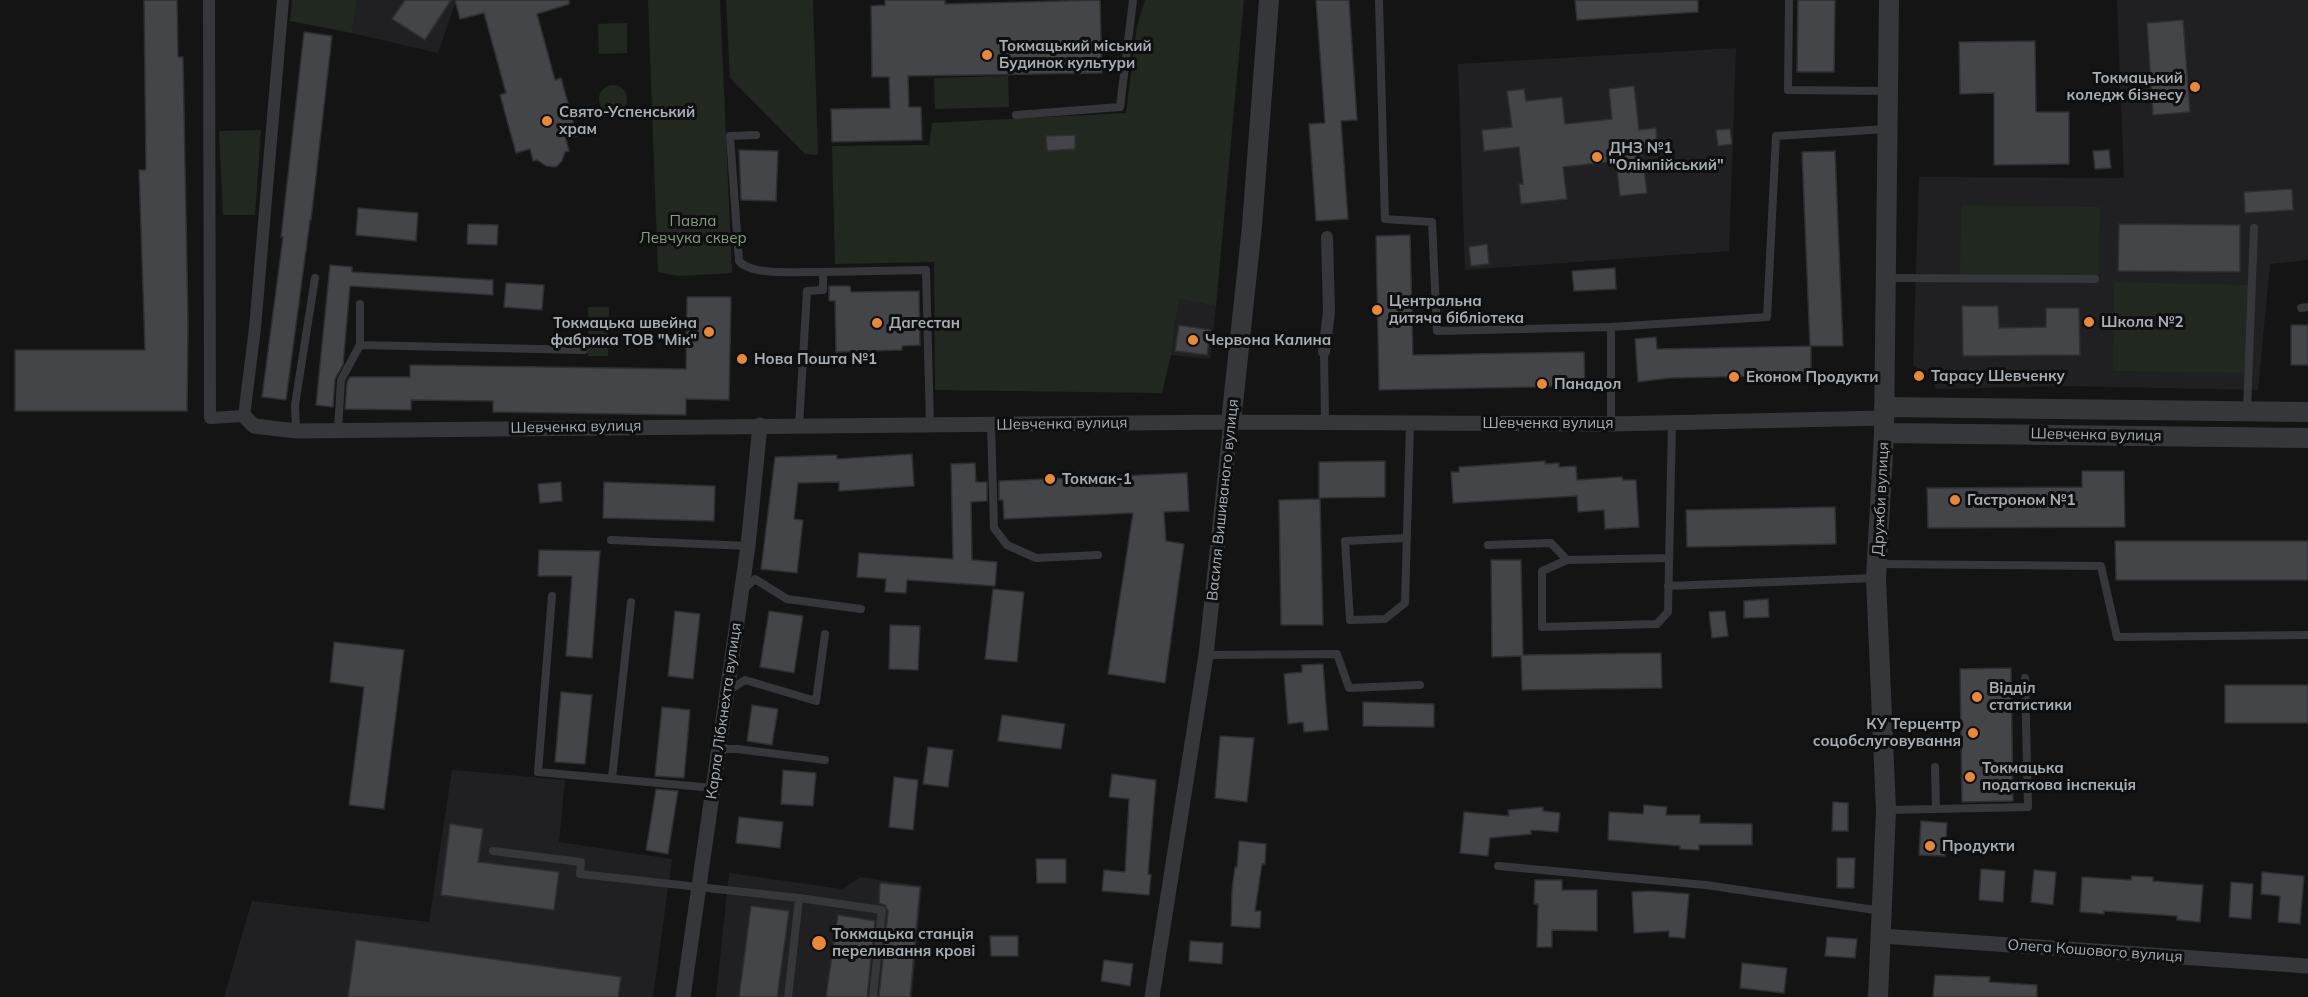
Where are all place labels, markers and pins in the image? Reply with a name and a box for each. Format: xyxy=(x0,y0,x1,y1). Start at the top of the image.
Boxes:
place label: Токмацький міський Будинок культури xyxy=(999,37,1152,72)
marker: Токмацький міський Будинок культури xyxy=(980,48,994,62)
place label: Токмацький коледж бізнесу xyxy=(2067,69,2183,104)
marker: Токмацький коледж бізнесу xyxy=(2188,80,2202,94)
place label: Свято-Успенський храм xyxy=(559,103,695,138)
marker: Свято-Успенський храм xyxy=(540,114,554,128)
place label: ДНЗ №1 "Олімпійський" xyxy=(1609,139,1724,174)
marker: ДНЗ №1 "Олімпійський" xyxy=(1590,150,1604,164)
place label: Центральна дитяча бібліотека xyxy=(1389,292,1524,327)
marker: Центральна дитяча бібліотека xyxy=(1370,303,1384,317)
place label: Школа №2 xyxy=(2101,313,2183,331)
place label: Токмацька швейна фабрика ТОВ "Мік" xyxy=(550,314,697,349)
place label: Дагестан xyxy=(889,314,960,332)
marker: Школа №2 xyxy=(2082,315,2096,329)
marker: Дагестан xyxy=(870,316,884,330)
marker: Токмацька швейна фабрика ТОВ "Мік" xyxy=(702,325,716,339)
place label: Червона Калина xyxy=(1205,331,1331,349)
marker: Червона Калина xyxy=(1186,333,1200,347)
place label: Нова Пошта №1 xyxy=(754,350,877,368)
marker: Нова Пошта №1 xyxy=(735,352,749,366)
place label: Тарасу Шевченку xyxy=(1931,367,2065,385)
place label: Економ Продукти xyxy=(1746,368,1879,386)
marker: Тарасу Шевченку xyxy=(1912,369,1926,383)
marker: Економ Продукти xyxy=(1727,370,1741,384)
place label: Панадол xyxy=(1554,375,1621,393)
marker: Панадол xyxy=(1535,377,1549,391)
place label: Токмак-1 xyxy=(1062,470,1132,488)
marker: Токмак-1 xyxy=(1043,472,1057,486)
place label: Гастроном №1 xyxy=(1967,491,2076,509)
marker: Гастроном №1 xyxy=(1948,493,1962,507)
place label: Відділ статистики xyxy=(1989,679,2072,714)
marker: Відділ статистики xyxy=(1970,690,1984,704)
place label: КУ Терцентр соцобслуговування xyxy=(1813,715,1961,750)
marker: КУ Терцентр соцобслуговування xyxy=(1966,726,1980,740)
place label: Токмацька податкова інспекція xyxy=(1982,759,2136,794)
marker: Токмацька податкова інспекція xyxy=(1963,770,1977,784)
place label: Продукти xyxy=(1942,837,2015,855)
marker: Продукти xyxy=(1923,839,1937,853)
place label: Токмацька станція переливання крові xyxy=(832,925,975,960)
marker: Токмацька станція переливання крові xyxy=(810,934,828,952)

